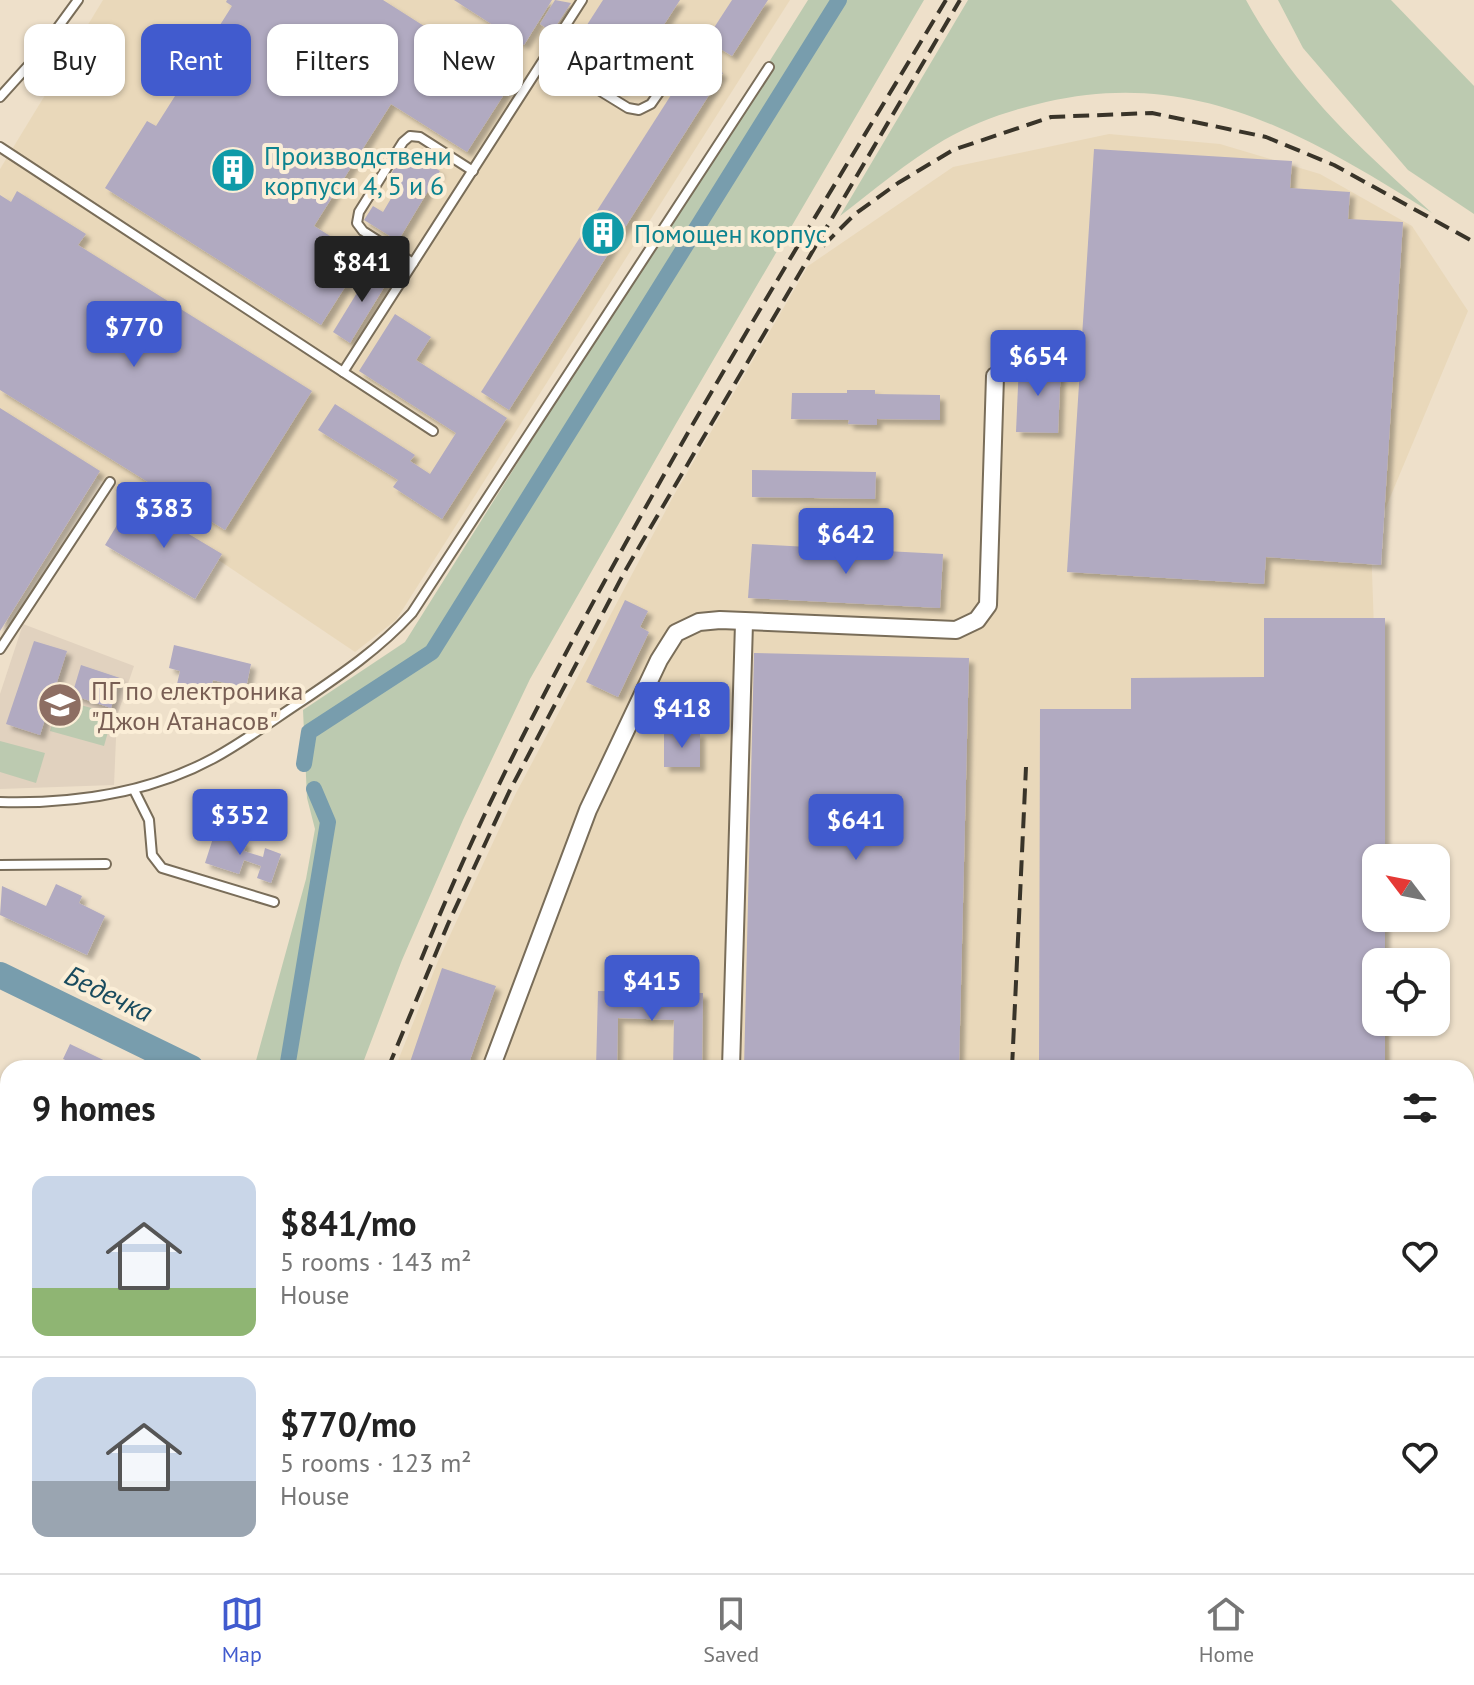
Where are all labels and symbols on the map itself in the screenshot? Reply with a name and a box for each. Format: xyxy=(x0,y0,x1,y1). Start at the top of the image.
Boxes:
place label: Производствени корпуси 4, 5 и 6 xyxy=(264,139,452,202)
building icon: Производствени корпуси 4, 5 и 6 xyxy=(209,146,257,194)
building icon: Помощен корпус xyxy=(579,209,627,257)
place label: Помощен корпус xyxy=(634,217,827,250)
pin: $841 xyxy=(315,236,409,304)
pin: $770 xyxy=(87,301,181,369)
pin: $654 xyxy=(991,330,1085,398)
pin: $383 xyxy=(117,482,211,550)
pin: $642 xyxy=(799,508,893,576)
place label: ПГ по електроника "Джон Атанасов" xyxy=(91,674,303,737)
school or university icon: ПГ по електроника "Джон Атанасов" xyxy=(36,681,84,729)
pin: $418 xyxy=(635,682,729,750)
pin: $352 xyxy=(193,789,287,857)
pin: $641 xyxy=(809,794,903,862)
north arrow xyxy=(1362,844,1450,932)
pin: $415 xyxy=(605,955,699,1023)
water label: Бедечка xyxy=(59,956,159,1030)

